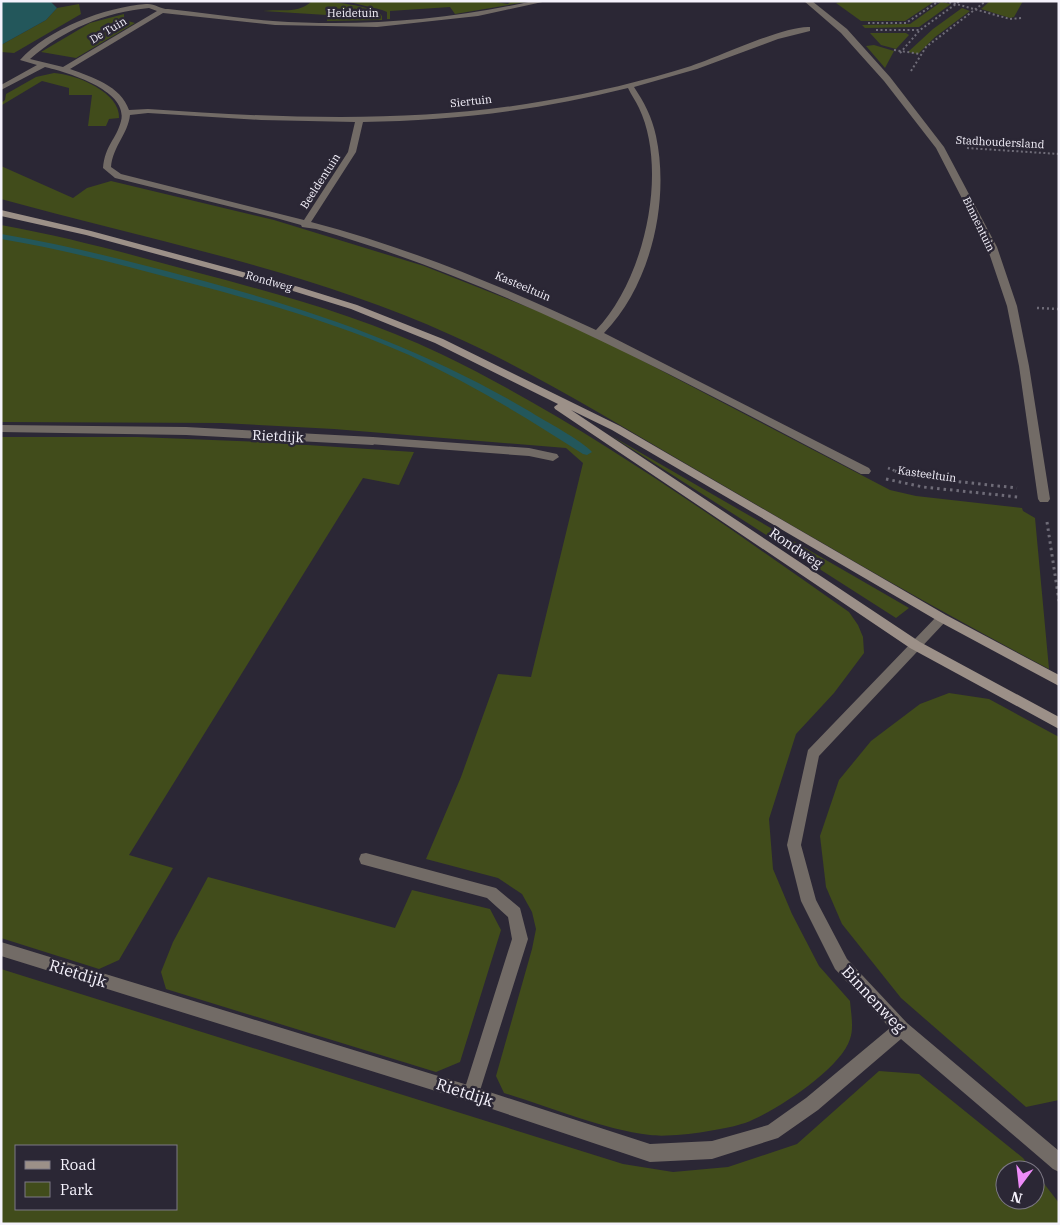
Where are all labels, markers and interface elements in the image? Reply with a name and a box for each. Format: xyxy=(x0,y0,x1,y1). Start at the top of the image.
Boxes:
street label: Heidetuin xyxy=(327,6,379,20)
street label: De Tuin xyxy=(87,14,129,46)
street label: Siertuin xyxy=(449,92,493,110)
street label: Stadhoudersland xyxy=(955,133,1045,151)
street label: Beeldentuin xyxy=(297,151,343,211)
street label: Binnentuin xyxy=(960,194,998,254)
street label: Rondweg xyxy=(244,268,294,294)
street label: Kasteeltuin xyxy=(493,268,553,304)
street label: Rietdijk xyxy=(252,426,305,446)
street label: Kasteeltuin xyxy=(897,463,957,485)
street label: Rondweg xyxy=(766,524,826,573)
street label: Rietdijk xyxy=(47,955,110,991)
street label: Binnenweg xyxy=(838,961,910,1037)
street label: Rietdijk xyxy=(434,1073,497,1111)
legend xyxy=(15,1145,178,1210)
text: Road xyxy=(60,1155,96,1174)
north arrow xyxy=(995,1160,1045,1210)
text: Park xyxy=(60,1180,93,1199)
text: N xyxy=(1009,1187,1024,1208)

